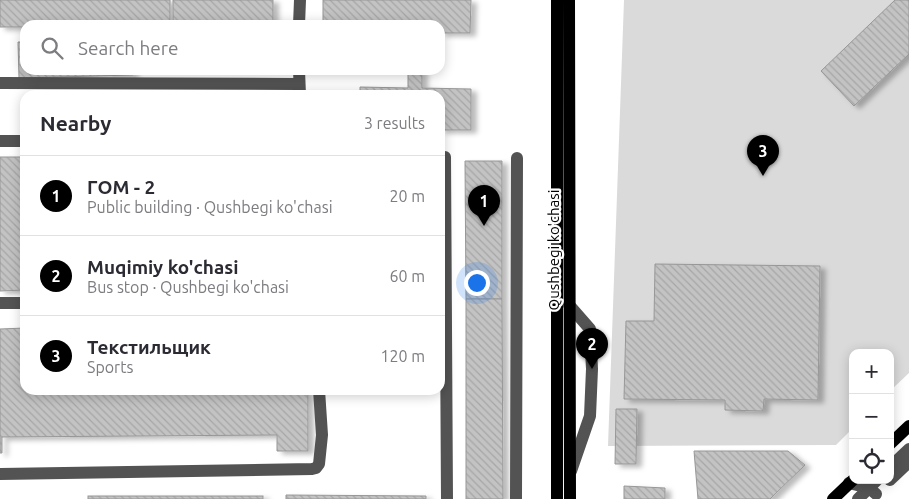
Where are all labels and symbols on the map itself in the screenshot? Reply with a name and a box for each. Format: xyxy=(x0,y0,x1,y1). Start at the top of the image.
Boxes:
pin: 3 xyxy=(747,135,779,176)
pin: 1 xyxy=(468,185,500,226)
street label: Qushbegi ko'chasi xyxy=(545,190,562,310)
your location xyxy=(464,270,490,296)
pin: 2 xyxy=(576,328,608,369)

